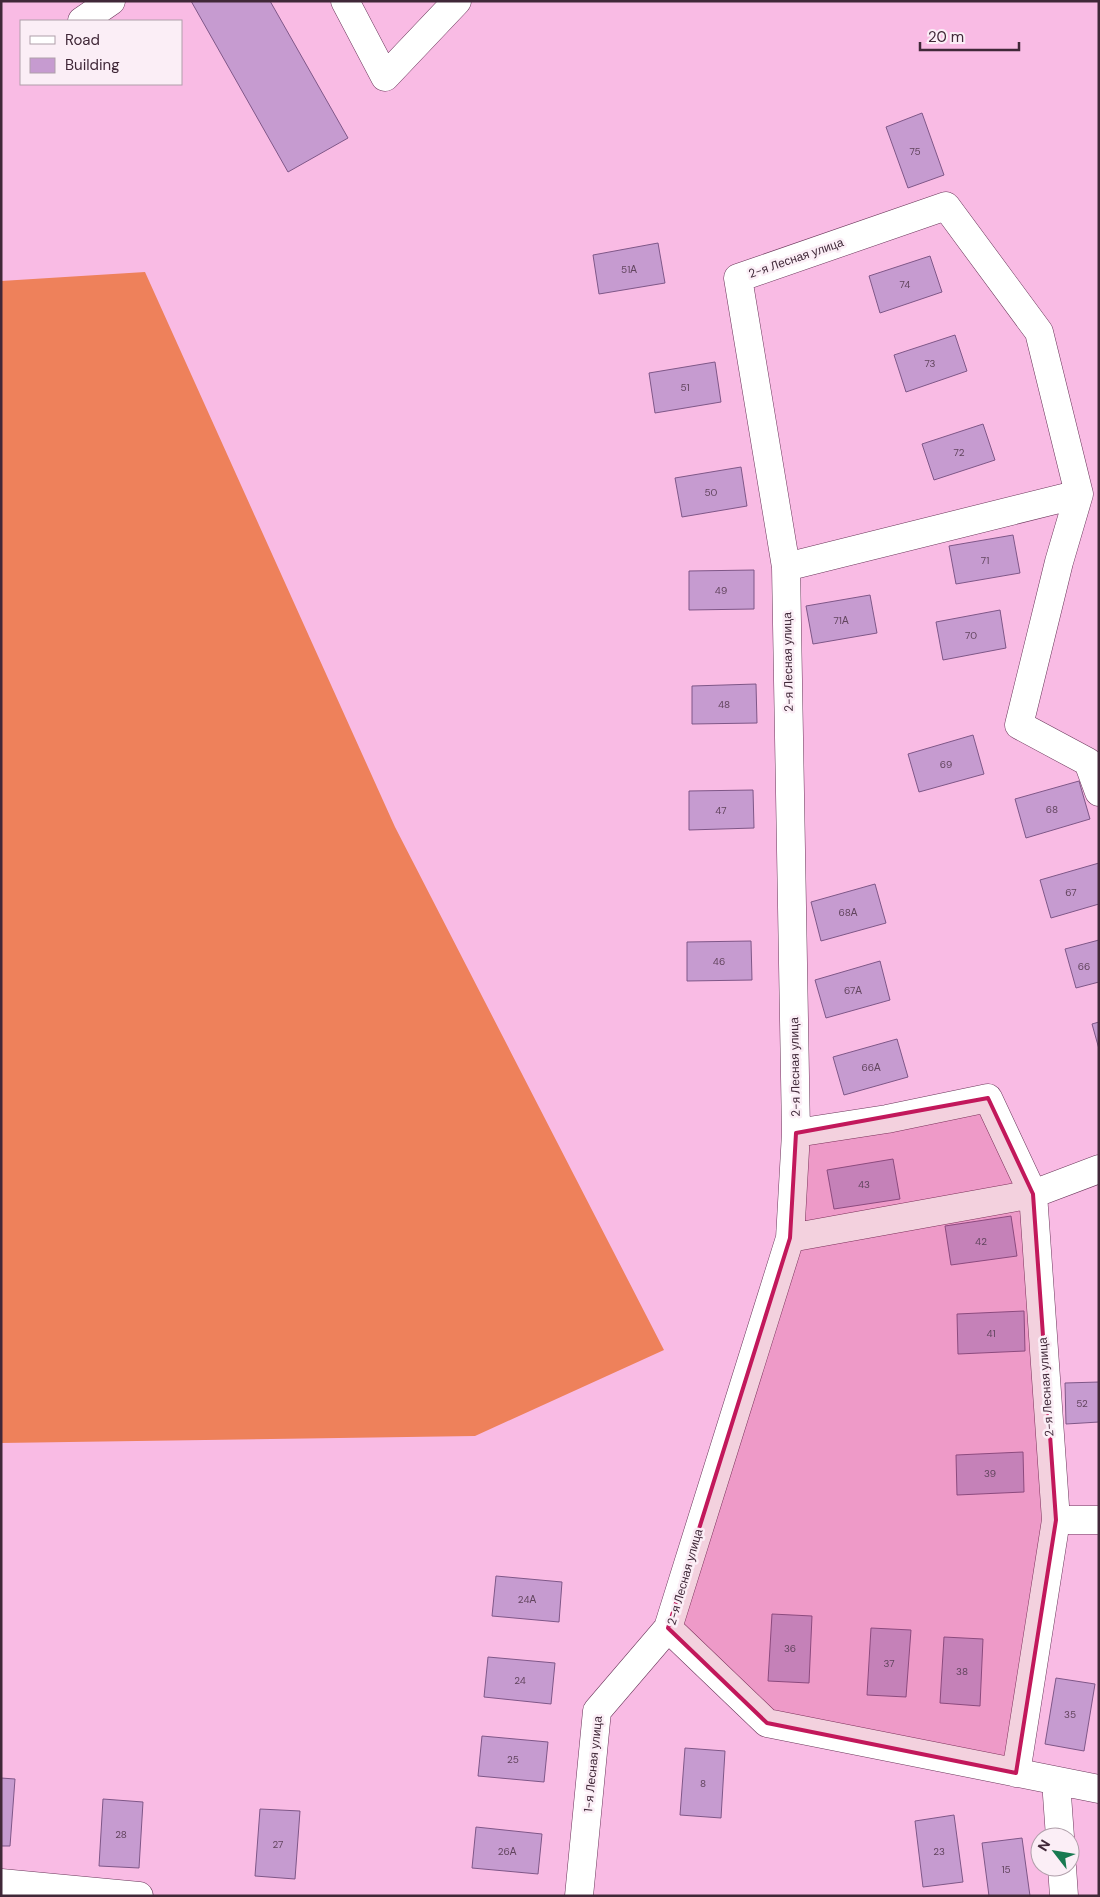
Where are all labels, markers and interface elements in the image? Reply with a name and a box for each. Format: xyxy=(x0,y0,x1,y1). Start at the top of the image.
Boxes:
legend xyxy=(20,20,182,85)
scale bar xyxy=(920,20,1019,52)
text: 20 m xyxy=(928,27,964,47)
text: Road xyxy=(65,30,100,50)
text: Building xyxy=(65,55,120,75)
house number: 75 xyxy=(909,145,921,158)
street label: 2-я Лесная улица xyxy=(746,234,846,282)
house number: 51А xyxy=(621,263,637,276)
house number: 74 xyxy=(900,278,910,291)
house number: 73 xyxy=(925,357,936,370)
house number: 51 xyxy=(680,381,690,394)
house number: 72 xyxy=(954,446,965,459)
house number: 50 xyxy=(705,486,718,499)
house number: 71 xyxy=(981,554,989,567)
house number: 49 xyxy=(715,584,727,597)
street label: 2-я Лесная улица xyxy=(779,612,797,712)
house number: 71А xyxy=(833,614,849,627)
house number: 70 xyxy=(965,629,977,642)
house number: 48 xyxy=(718,698,730,711)
house number: 69 xyxy=(940,758,952,771)
house number: 68 xyxy=(1046,803,1058,816)
house number: 47 xyxy=(715,804,727,817)
house number: 67 xyxy=(1065,886,1077,899)
house number: 68А xyxy=(838,906,858,919)
house number: 46 xyxy=(713,955,725,968)
house number: 66 xyxy=(1078,960,1090,973)
house number: 67А xyxy=(844,984,862,997)
street label: 2-я Лесная улица xyxy=(786,1017,804,1117)
house number: 66А xyxy=(861,1061,881,1074)
house number: 43 xyxy=(858,1178,870,1191)
house number: 42 xyxy=(975,1235,987,1248)
house number: 41 xyxy=(986,1327,996,1340)
street label: 2-я Лесная улица xyxy=(1035,1336,1057,1437)
house number: 52 xyxy=(1076,1397,1088,1410)
house number: 39 xyxy=(984,1467,996,1480)
street label: 2-я Лесная улица xyxy=(664,1527,707,1627)
house number: 24А xyxy=(518,1593,536,1606)
house number: 36 xyxy=(784,1642,796,1655)
house number: 37 xyxy=(883,1657,895,1670)
house number: 38 xyxy=(956,1665,968,1678)
house number: 24 xyxy=(514,1674,526,1687)
house number: 35 xyxy=(1064,1708,1076,1721)
street label: 1-я Лесная улица xyxy=(580,1715,606,1813)
house number: 25 xyxy=(507,1753,519,1766)
house number: 8 xyxy=(700,1777,706,1790)
north arrow xyxy=(1030,1827,1080,1877)
house number: 28 xyxy=(115,1828,127,1841)
text: N xyxy=(1034,1836,1054,1854)
house number: 27 xyxy=(273,1838,283,1851)
house number: 26А xyxy=(498,1845,517,1858)
house number: 23 xyxy=(933,1845,945,1858)
house number: 15 xyxy=(1001,1863,1011,1876)

